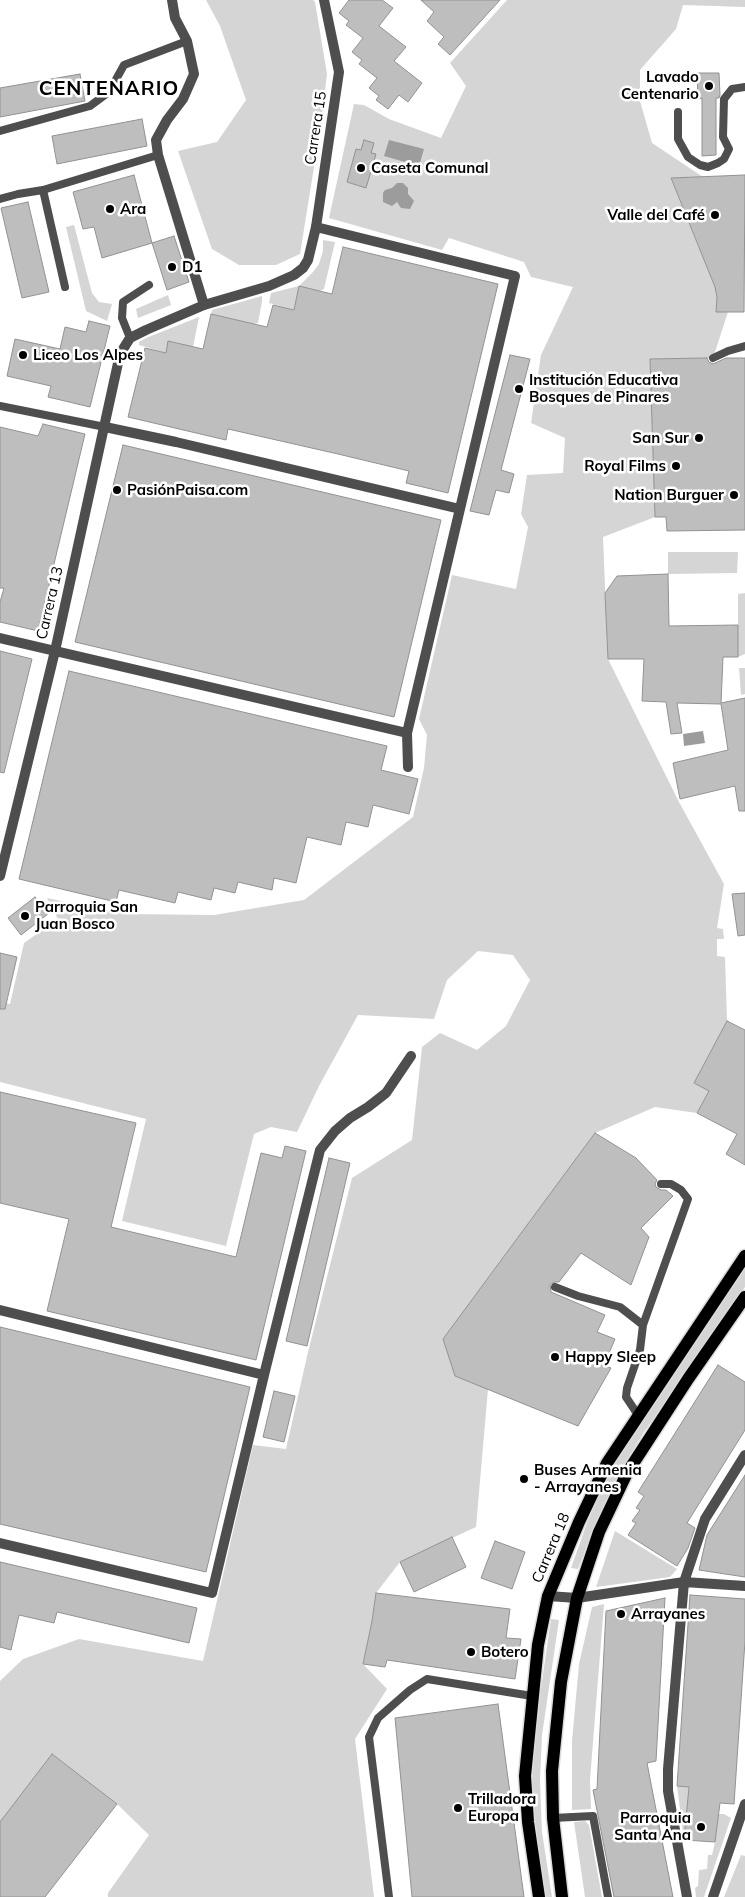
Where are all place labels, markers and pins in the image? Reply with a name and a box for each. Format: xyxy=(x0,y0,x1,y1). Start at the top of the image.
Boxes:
place label: Lavado Centenario xyxy=(621,68,699,103)
marker: Lavado Centenario xyxy=(703,80,715,92)
place label: Caseta Comunal xyxy=(371,159,488,177)
marker: Caseta Comunal xyxy=(355,162,367,174)
place label: Ara xyxy=(120,200,146,218)
marker: Ara xyxy=(104,203,116,215)
place label: Valle del Café xyxy=(607,206,705,224)
marker: Valle del Café xyxy=(709,209,721,221)
place label: D1 xyxy=(182,258,202,276)
marker: D1 xyxy=(166,261,178,273)
place label: Liceo Los Alpes xyxy=(33,346,143,364)
marker: Liceo Los Alpes xyxy=(17,349,29,361)
place label: Institución Educativa Bosques de Pinares xyxy=(529,371,678,406)
marker: Institución Educativa Bosques de Pinares xyxy=(513,383,525,395)
place label: San Sur xyxy=(632,429,689,447)
marker: San Sur xyxy=(693,432,705,444)
place label: Royal Films xyxy=(584,457,666,475)
marker: Royal Films xyxy=(670,460,682,472)
place label: PasiónPaisa.com xyxy=(127,481,248,499)
marker: PasiónPaisa.com xyxy=(111,484,123,496)
place label: Nation Burguer xyxy=(614,486,724,504)
marker: Nation Burguer xyxy=(728,489,740,501)
place label: Parroquia San Juan Bosco xyxy=(35,898,138,933)
marker: Parroquia San Juan Bosco xyxy=(19,910,31,922)
place label: Happy Sleep xyxy=(565,1348,656,1366)
marker: Happy Sleep xyxy=(549,1351,561,1363)
place label: Buses Armenia - Arrayanes xyxy=(534,1461,642,1496)
marker: Buses Armenia - Arrayanes xyxy=(518,1473,530,1485)
place label: Arrayanes xyxy=(631,1605,705,1623)
marker: Arrayanes xyxy=(615,1608,627,1620)
place label: Botero xyxy=(481,1643,529,1661)
marker: Botero xyxy=(465,1646,477,1658)
place label: Trilladora Europa xyxy=(468,1790,536,1825)
marker: Trilladora Europa xyxy=(452,1802,464,1814)
place label: Parroquia Santa Ana xyxy=(614,1809,691,1844)
marker: Parroquia Santa Ana xyxy=(695,1821,707,1833)

